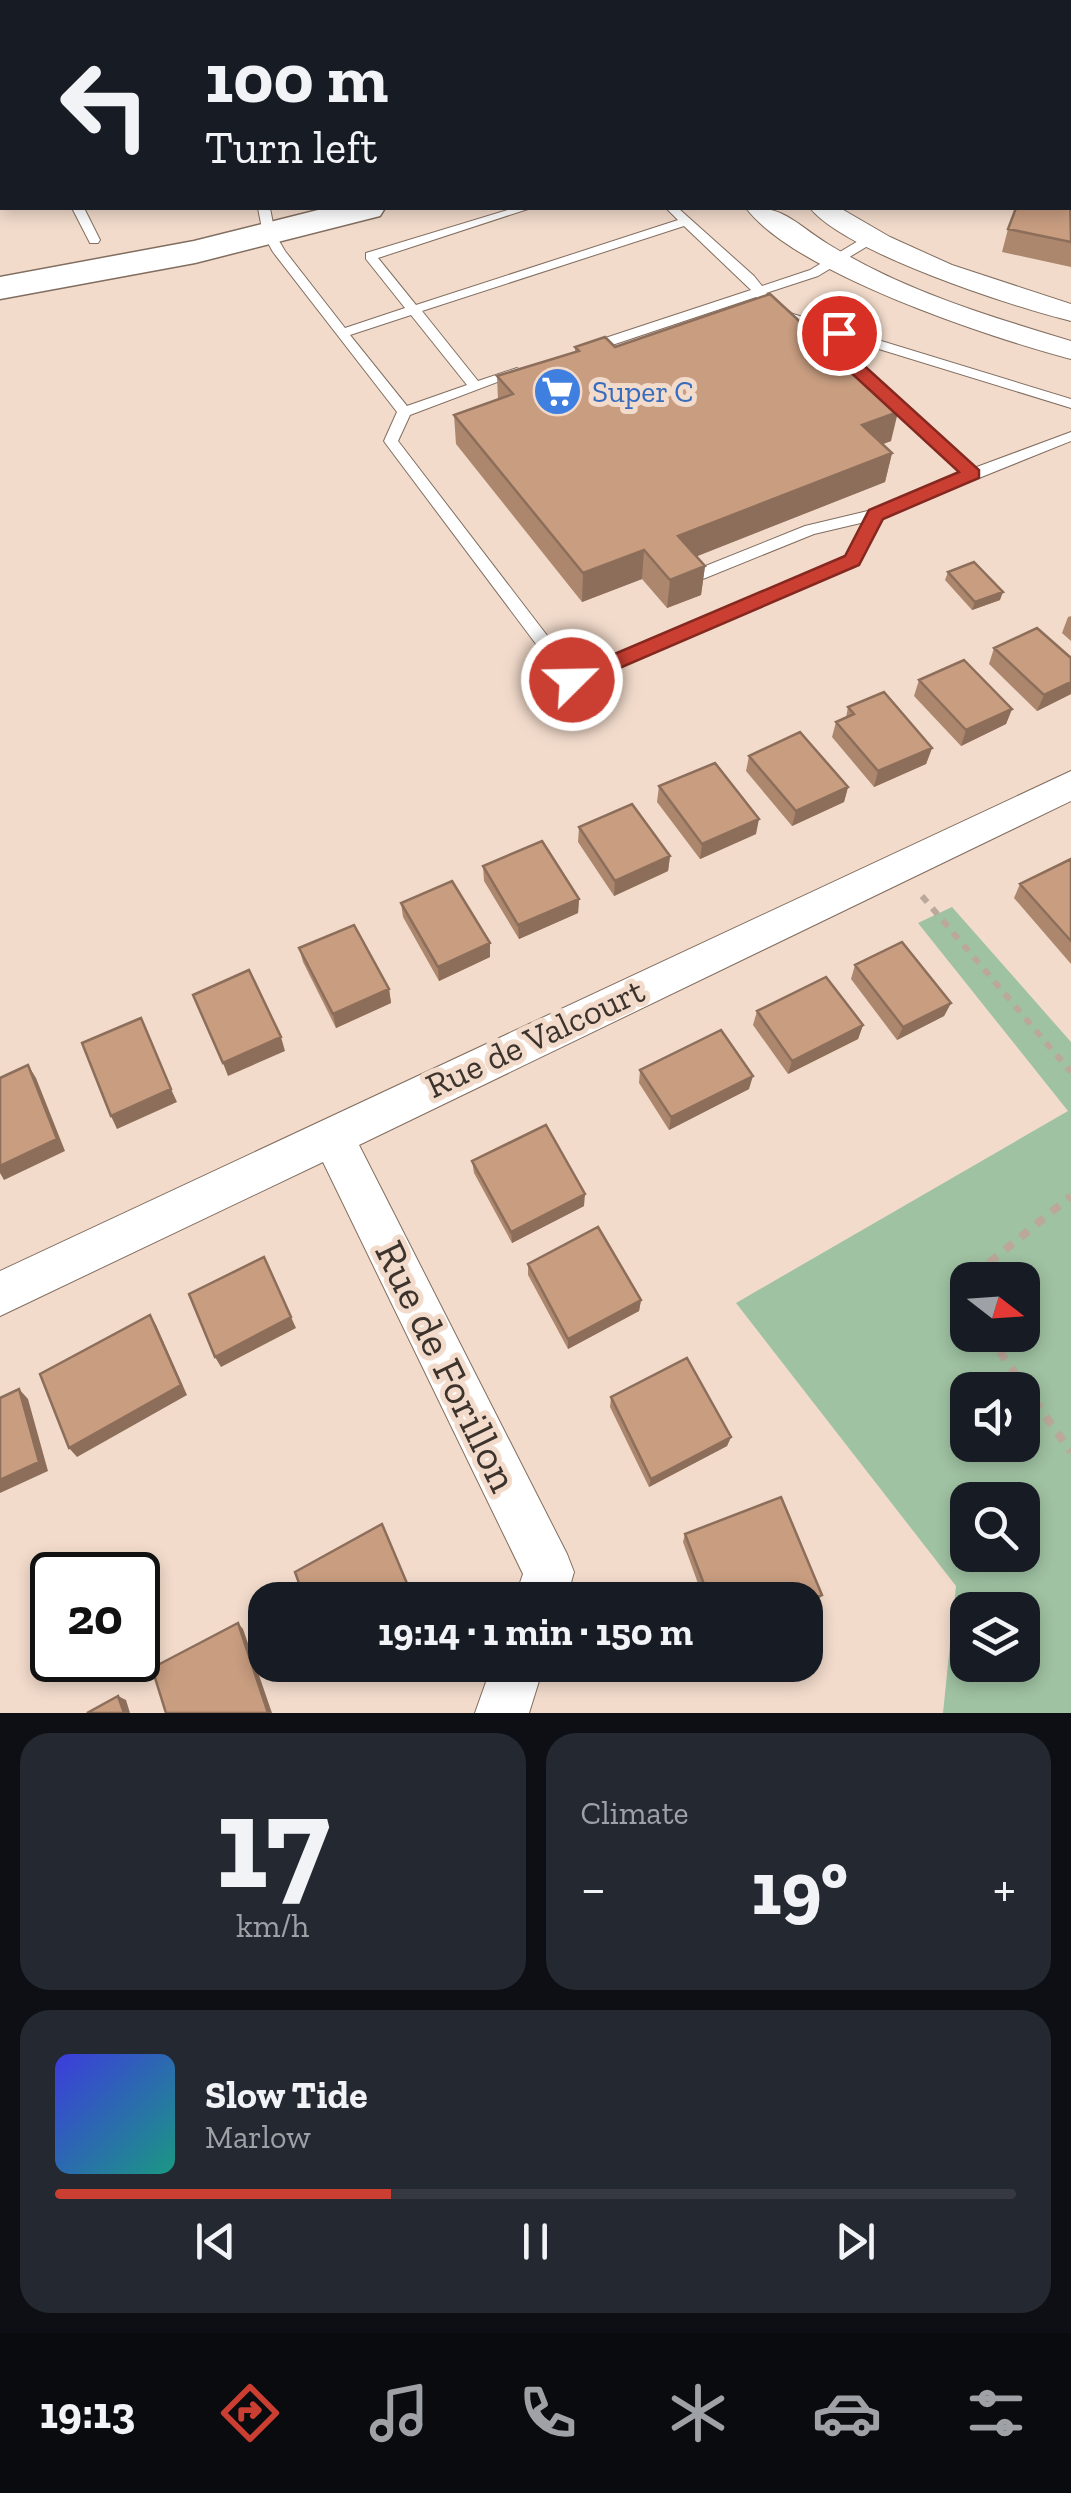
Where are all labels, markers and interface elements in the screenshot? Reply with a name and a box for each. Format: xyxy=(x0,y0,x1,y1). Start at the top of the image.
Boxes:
text: 100 m xyxy=(205,36,388,120)
icon: left xyxy=(40,40,170,170)
text: Turn left xyxy=(205,121,377,175)
pin xyxy=(797,291,882,376)
icon: arrive xyxy=(812,306,867,361)
supermarket icon: Super C xyxy=(531,366,583,418)
place label: Super C xyxy=(592,374,694,410)
position arrow xyxy=(520,628,624,732)
street label: Rue de Valcourt xyxy=(419,969,651,1107)
street label: Rue de Forillon xyxy=(364,1232,530,1500)
north arrow xyxy=(950,1262,1040,1352)
map controls xyxy=(950,1262,1040,1682)
button: sound xyxy=(950,1372,1040,1462)
button: search xyxy=(950,1482,1040,1572)
speed limit sign: 20 xyxy=(30,1552,160,1682)
button: layers xyxy=(950,1592,1040,1682)
text: 19:14 · 1 min · 150 m xyxy=(378,1609,693,1655)
text: 17 xyxy=(216,1764,330,1920)
text: Climate xyxy=(581,1794,689,1832)
text: 19° xyxy=(751,1843,848,1933)
text: − xyxy=(581,1855,606,1921)
text: + xyxy=(993,1855,1016,1921)
text: km/h xyxy=(236,1907,309,1945)
text: Slow Tide xyxy=(205,2072,368,2118)
text: Marlow xyxy=(205,2118,311,2156)
icon: previous xyxy=(188,2214,243,2269)
icon: pause xyxy=(508,2214,563,2269)
icon: next xyxy=(828,2214,883,2269)
icon: directions xyxy=(215,2378,285,2448)
icon: music xyxy=(364,2378,434,2448)
icon: phone xyxy=(513,2378,583,2448)
icon: climate xyxy=(663,2378,733,2448)
icon: car xyxy=(812,2378,882,2448)
icon: filters xyxy=(961,2378,1031,2448)
text: 19:13 xyxy=(40,2386,135,2440)

